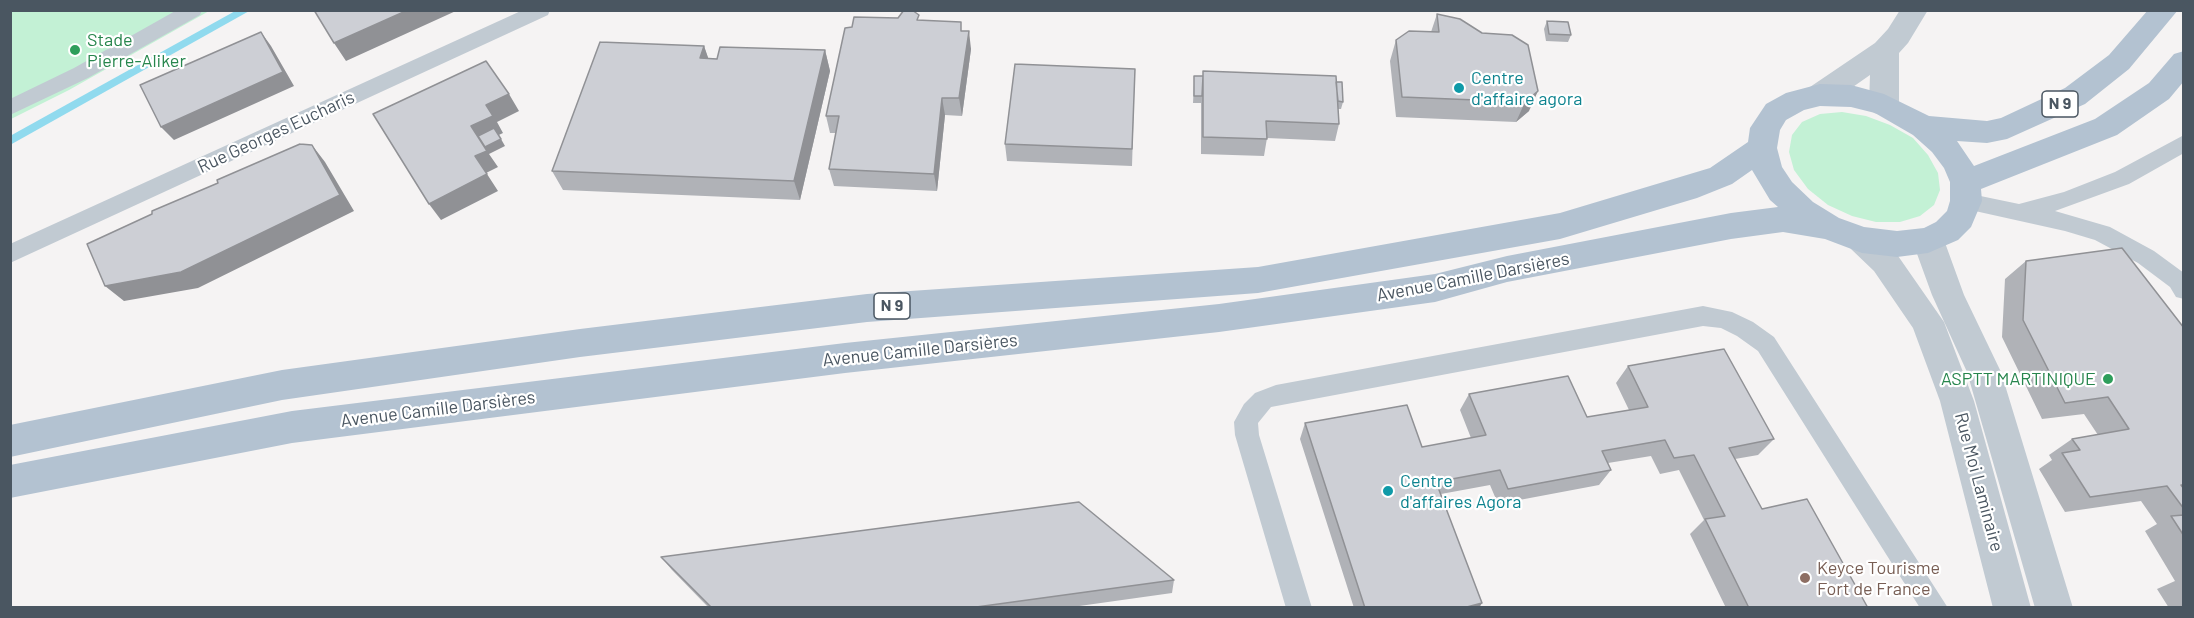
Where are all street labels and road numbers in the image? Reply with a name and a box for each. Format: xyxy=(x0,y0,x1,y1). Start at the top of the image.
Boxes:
street label: Rue Georges Eucharis xyxy=(194,86,358,178)
road number: N 9 xyxy=(2042,91,2078,117)
street label: Avenue Camille Darsières xyxy=(1375,248,1571,306)
road number: N 9 xyxy=(874,293,910,319)
street label: Avenue Camille Darsières xyxy=(821,329,1019,371)
street label: Avenue Camille Darsières xyxy=(339,386,537,432)
street label: Rue Moi Laminaire xyxy=(1950,410,2008,554)

